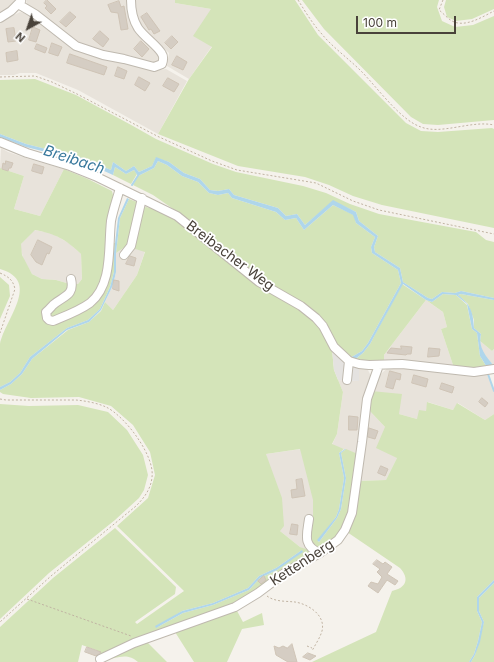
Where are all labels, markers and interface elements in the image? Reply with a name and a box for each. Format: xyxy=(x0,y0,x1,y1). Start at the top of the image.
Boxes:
north arrow xyxy=(8,8,48,48)
scale bar xyxy=(358,8,458,34)
text: 100 m xyxy=(363,15,397,30)
text: N xyxy=(13,29,28,45)
water label: Breibach xyxy=(41,142,107,178)
street label: Breibacher Weg xyxy=(183,217,277,295)
street label: Kettenberg xyxy=(267,536,337,590)

